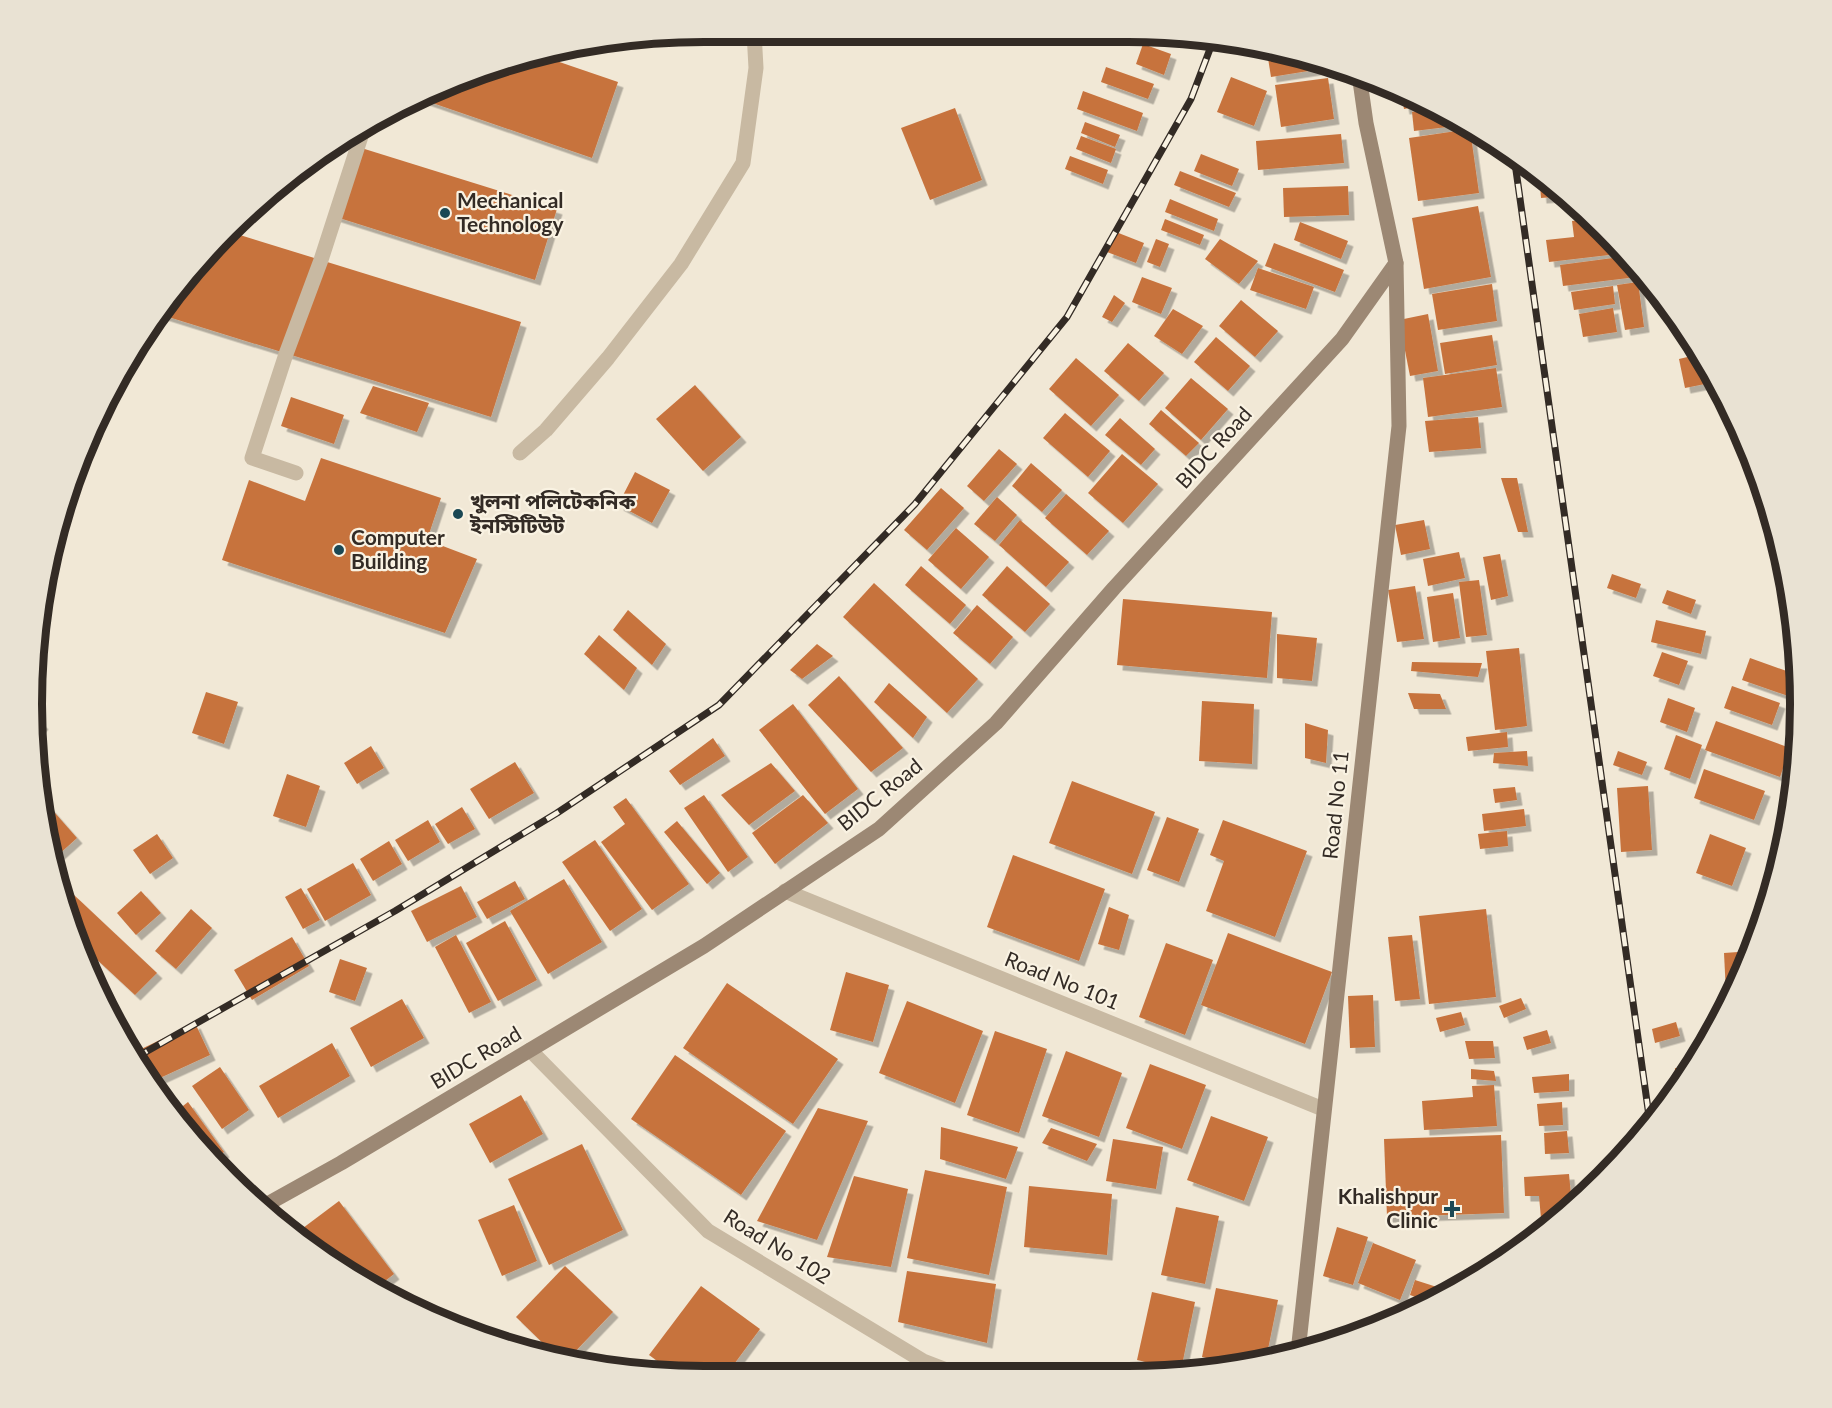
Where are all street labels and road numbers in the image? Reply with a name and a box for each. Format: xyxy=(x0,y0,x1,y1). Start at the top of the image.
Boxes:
street label: BIDC Road xyxy=(1170,401,1256,493)
street label: Road No 11 xyxy=(1316,749,1353,861)
street label: BIDC Road xyxy=(832,752,926,835)
street label: Road No 101 xyxy=(1002,945,1124,1014)
street label: BIDC Road xyxy=(425,1020,525,1094)
street label: Road No 102 xyxy=(720,1203,836,1289)

